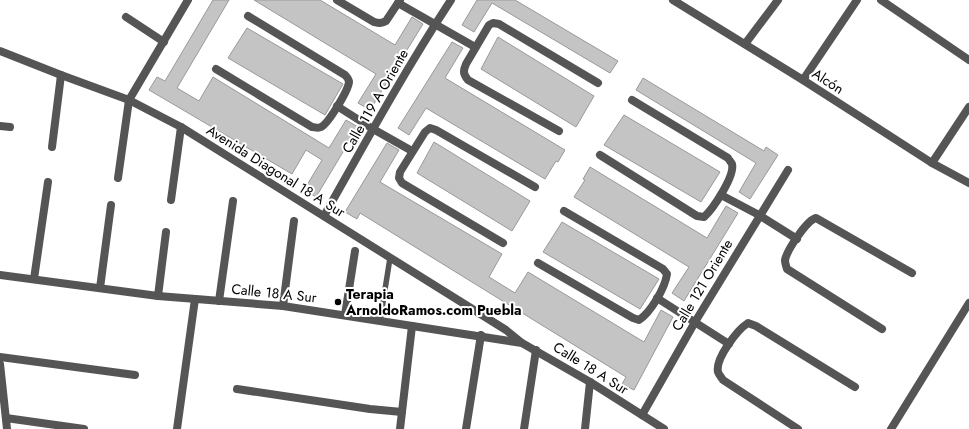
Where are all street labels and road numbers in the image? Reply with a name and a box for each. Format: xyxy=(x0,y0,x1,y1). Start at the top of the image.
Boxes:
street label: Calle 119 A Oriente xyxy=(337,45,413,157)
street label: Alcón xyxy=(808,63,848,99)
street label: Avenida Diagonal 18 A Sur xyxy=(203,120,349,222)
street label: Calle 121 Oriente xyxy=(667,235,737,335)
street label: Calle 18 A Sur xyxy=(230,279,318,307)
street label: Calle 18 A Sur xyxy=(549,337,633,399)

